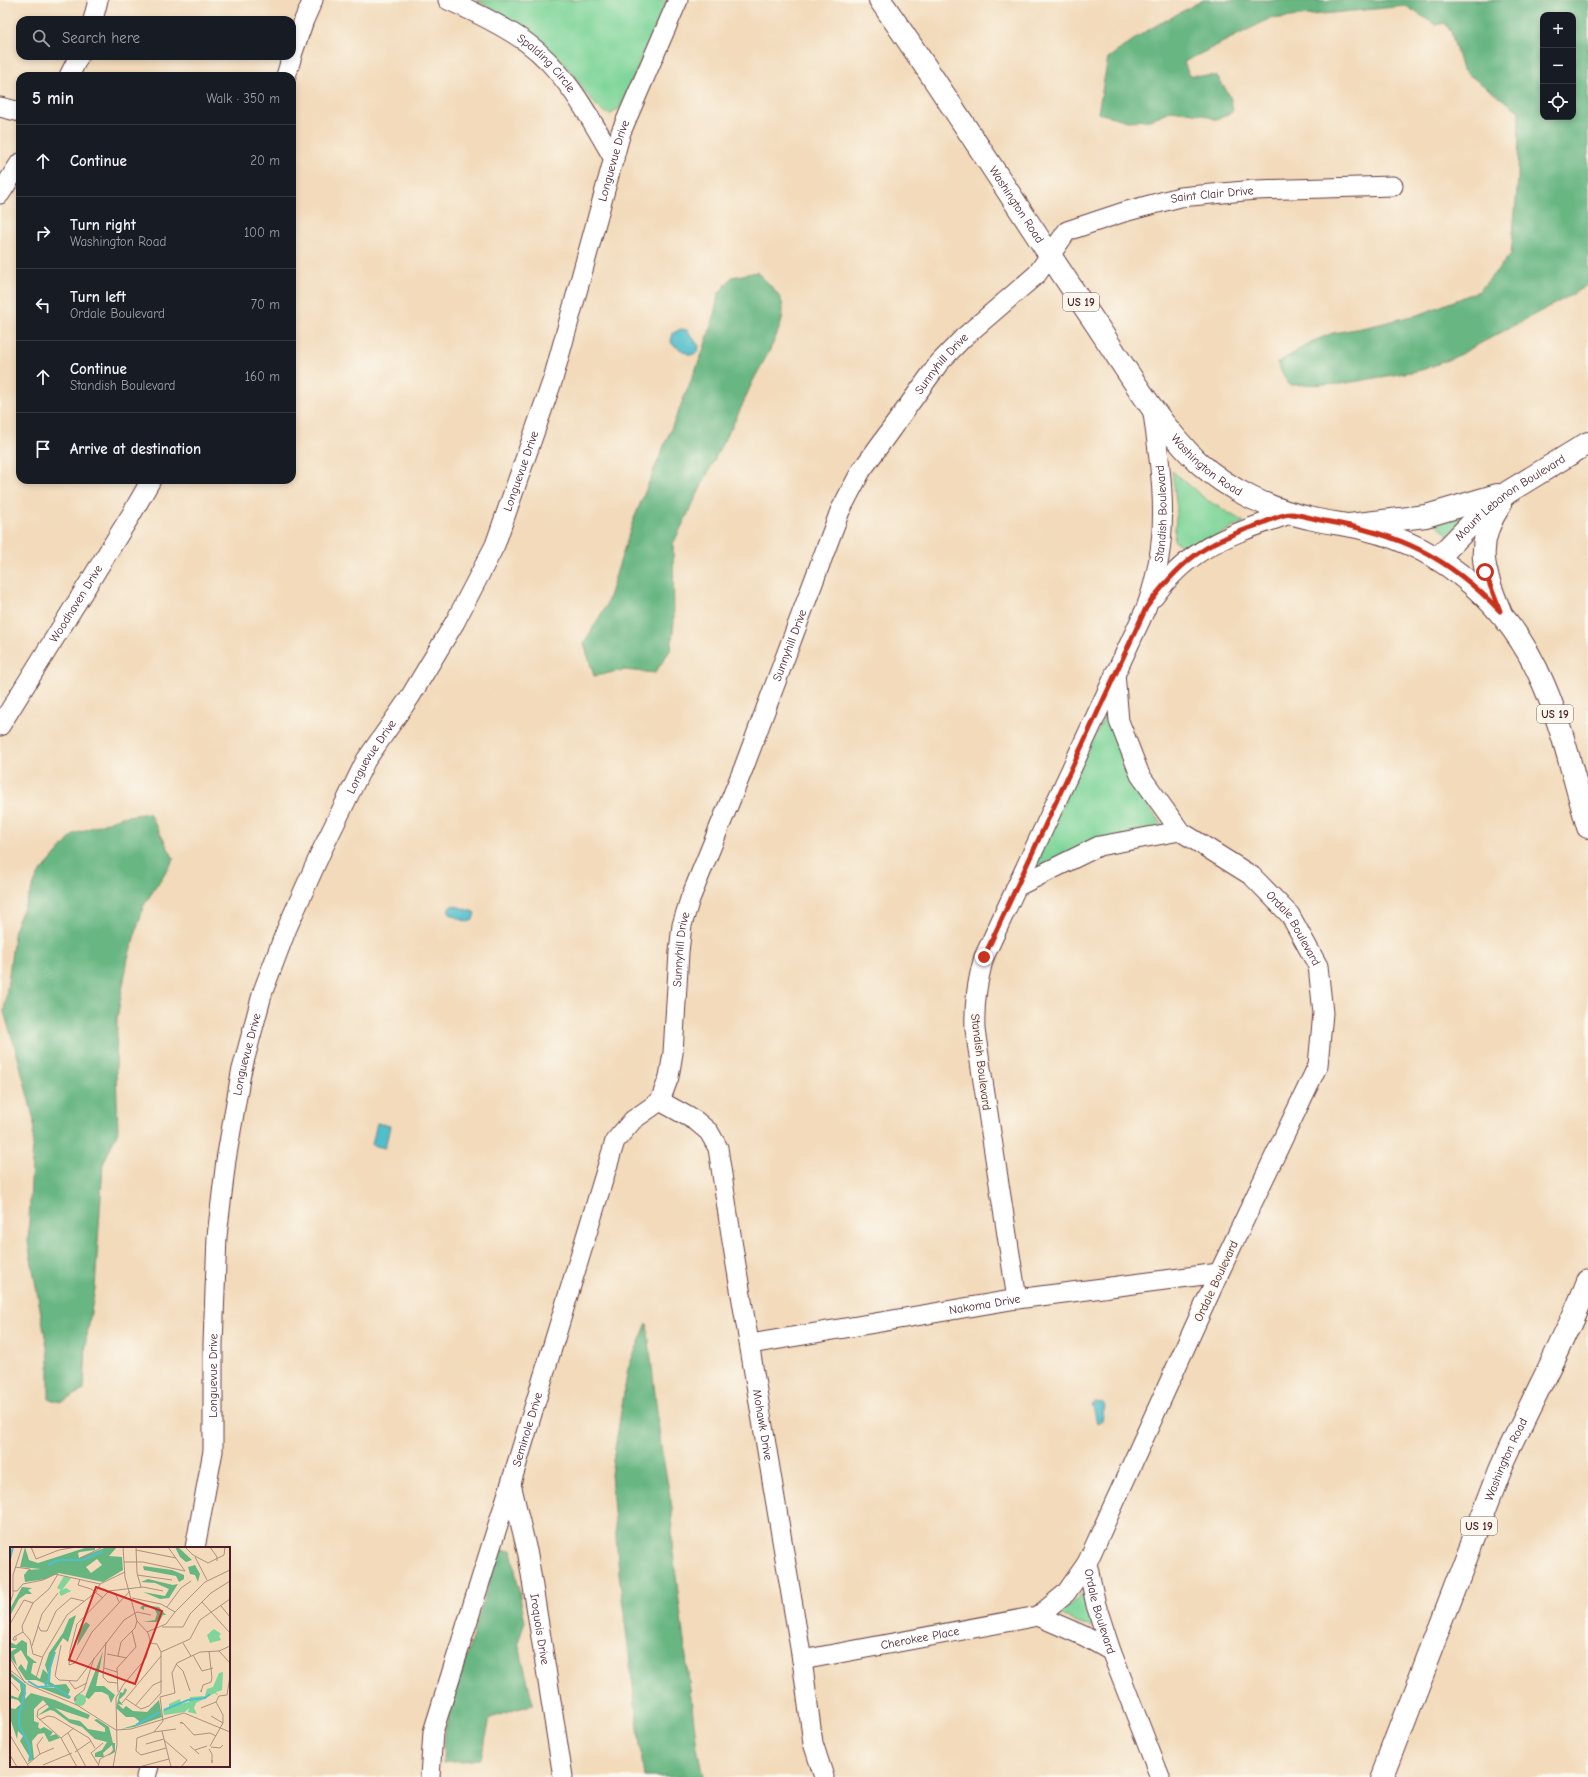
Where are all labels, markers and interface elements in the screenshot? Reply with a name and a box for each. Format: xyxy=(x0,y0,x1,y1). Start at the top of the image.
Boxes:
map controls xyxy=(1540,12,1576,120)
button: + xyxy=(1540,12,1576,48)
search box xyxy=(16,16,296,60)
icon: search xyxy=(30,27,52,49)
text: Search here xyxy=(62,29,140,47)
street label: Spalding Circle xyxy=(515,31,578,95)
button: − xyxy=(1540,48,1576,84)
button: locate xyxy=(1540,84,1576,120)
text: 5 min xyxy=(32,89,74,108)
text: Walk · 350 m xyxy=(206,91,280,106)
street label: Longuevue Drive xyxy=(595,118,632,203)
icon: ahead xyxy=(32,150,54,172)
text: Continue xyxy=(70,152,127,170)
text: 20 m xyxy=(250,153,280,168)
street label: Washington Road xyxy=(986,164,1047,246)
street label: Saint Clair Drive xyxy=(1169,183,1254,206)
text: Turn right xyxy=(70,216,136,234)
icon: right xyxy=(32,222,54,244)
text: 100 m xyxy=(244,225,280,240)
text: Washington Road xyxy=(70,234,166,249)
text: Turn left xyxy=(70,288,126,306)
road number: US 19 xyxy=(1063,293,1099,311)
icon: left xyxy=(32,294,54,316)
text: 70 m xyxy=(251,297,280,312)
text: Ordale Boulevard xyxy=(70,306,165,321)
street label: Sunnyhill Drive xyxy=(912,330,971,397)
text: Continue xyxy=(70,360,127,378)
icon: ahead xyxy=(32,366,54,388)
text: 160 m xyxy=(245,369,280,384)
text: Standish Boulevard xyxy=(70,378,175,393)
street label: Longuevue Drive xyxy=(500,429,541,513)
street label: Washington Road xyxy=(1168,431,1245,499)
icon: arrive xyxy=(32,438,54,460)
text: Arrive at destination xyxy=(70,440,201,458)
street label: Mount Lebanon Boulevard xyxy=(1452,452,1568,544)
street label: Standish Boulevard xyxy=(1151,465,1170,563)
street label: Woodhaven Drive xyxy=(47,562,105,645)
route start xyxy=(1476,563,1494,581)
street label: Sunnyhill Drive xyxy=(770,607,809,683)
road number: US 19 xyxy=(1537,705,1573,723)
street label: Longuevue Drive xyxy=(344,717,399,796)
street label: Ordale Boulevard xyxy=(1263,888,1323,968)
street label: Sunnyhill Drive xyxy=(670,910,693,987)
route end xyxy=(975,948,993,966)
street label: Longuevue Drive xyxy=(230,1012,264,1097)
street label: Standish Boulevard xyxy=(968,1013,994,1111)
street label: Ordale Boulevard xyxy=(1191,1238,1241,1324)
street label: Nakoma Drive xyxy=(948,1292,1021,1317)
street label: Longuevue Drive xyxy=(206,1333,220,1418)
street label: Mohawk Drive xyxy=(750,1388,776,1461)
street label: Seminole Drive xyxy=(509,1391,545,1468)
street label: Washington Road xyxy=(1482,1416,1530,1503)
road number: US 19 xyxy=(1461,1517,1497,1535)
inset map xyxy=(10,1547,230,1767)
street label: Ordale Boulevard xyxy=(1081,1568,1118,1656)
street label: Iroquois Drive xyxy=(527,1592,552,1666)
street label: Cherokee Place xyxy=(879,1624,960,1652)

